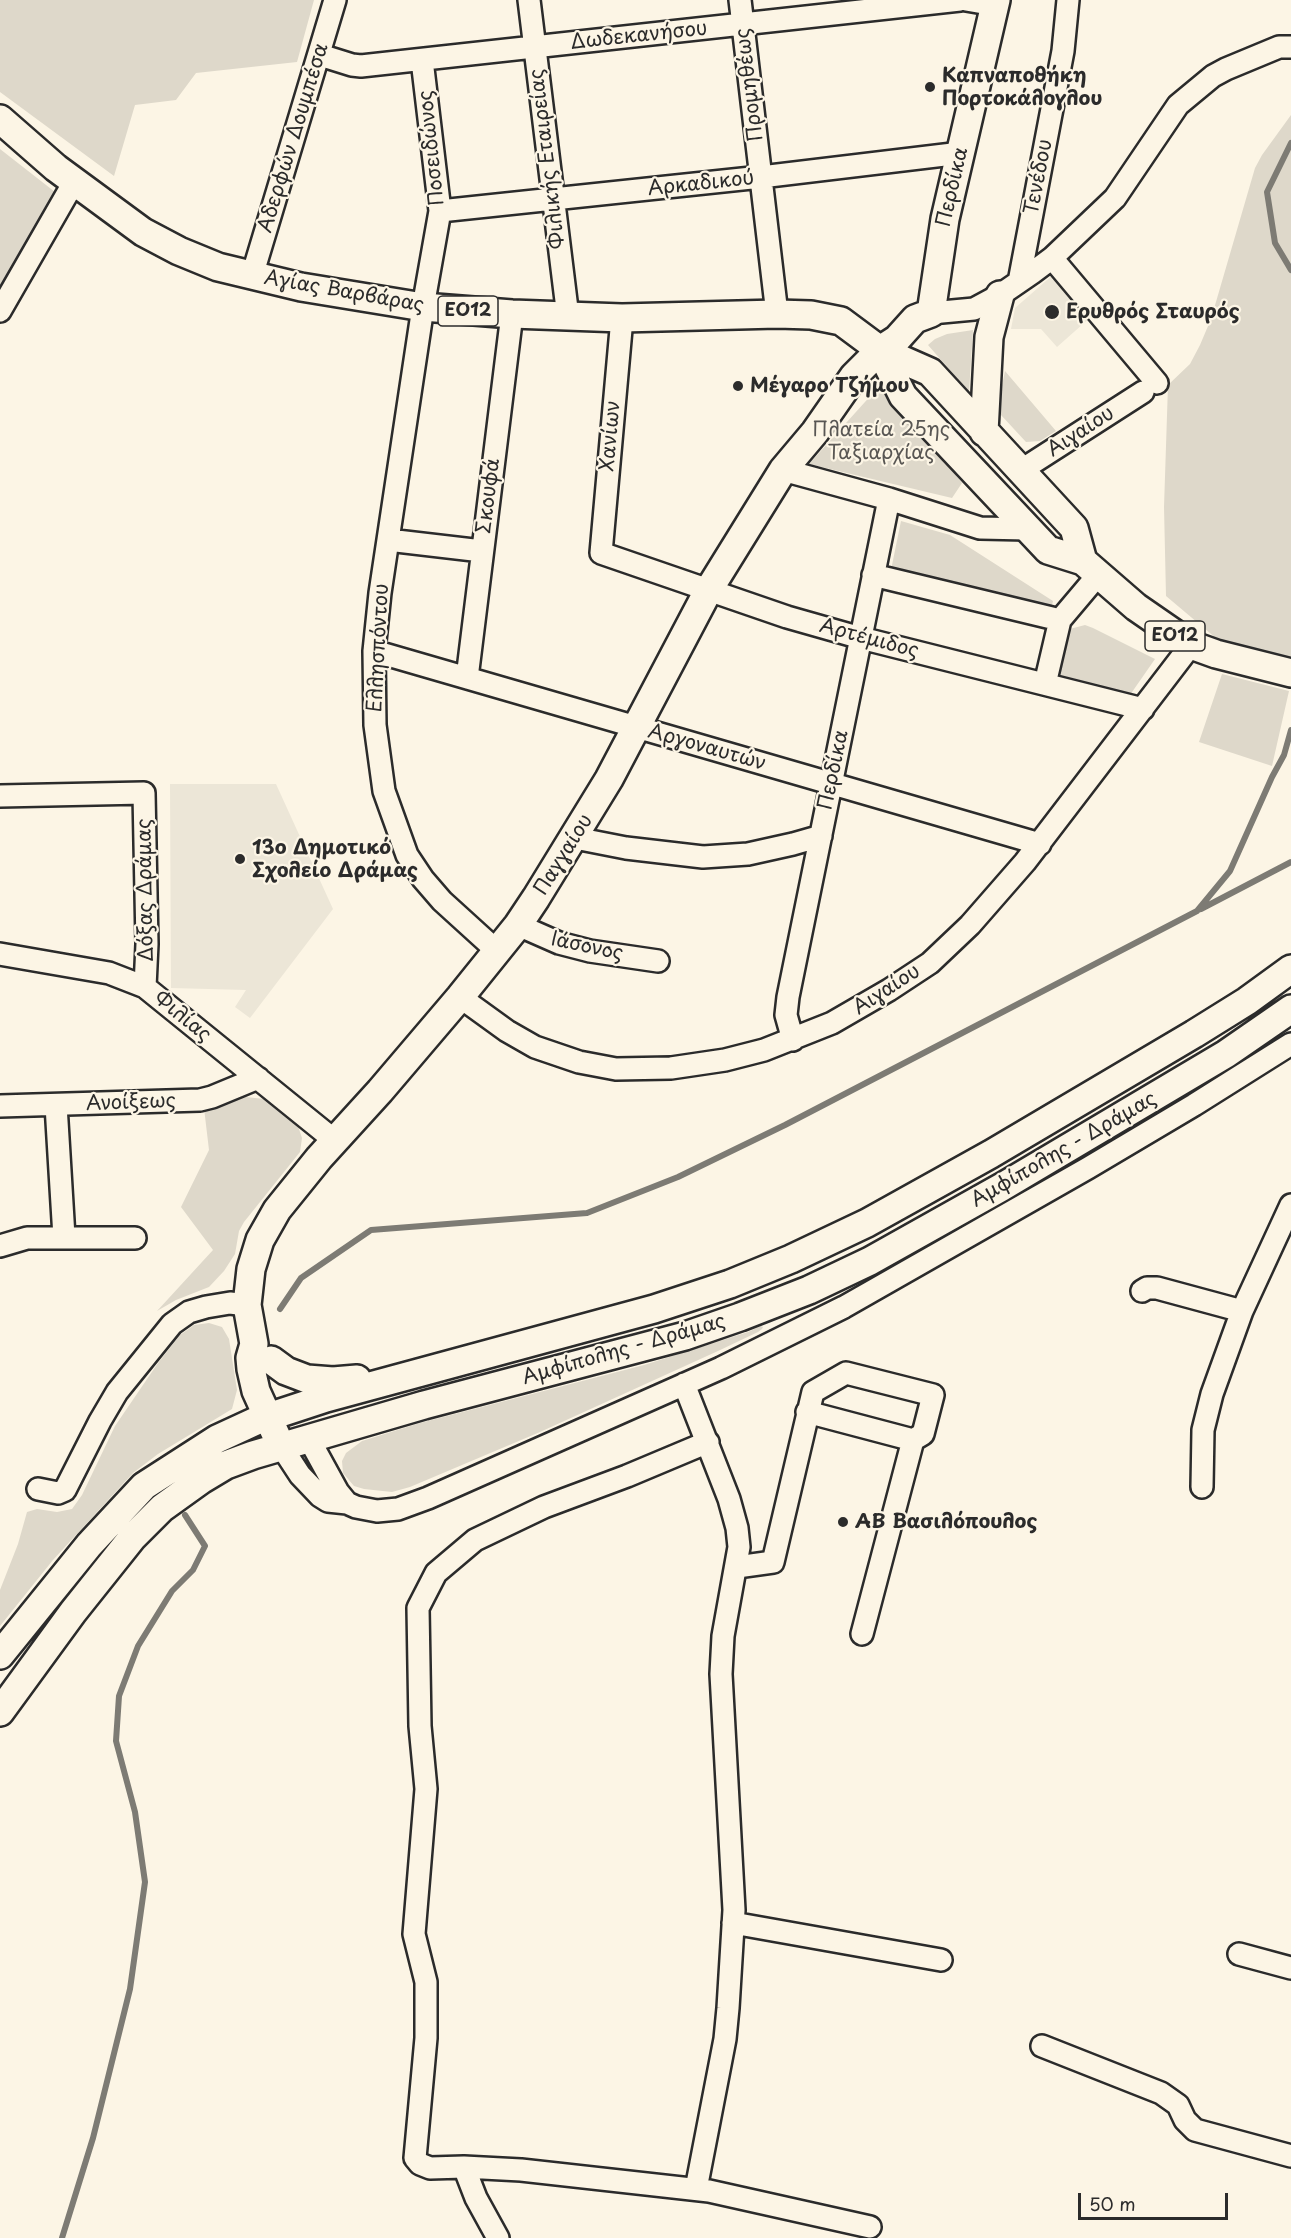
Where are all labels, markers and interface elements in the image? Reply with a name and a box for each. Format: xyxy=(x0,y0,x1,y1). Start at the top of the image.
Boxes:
street label: Δωδεκανήσου xyxy=(570,17,708,55)
street label: Προμηθέως xyxy=(731,27,769,143)
street label: Αδερφών Δουμπέσα xyxy=(254,40,334,236)
place label: Καπναποθήκη Πορτοκάλογλου xyxy=(942,64,1103,111)
street label: Φιλικής Εταιρείας xyxy=(525,68,571,250)
marker: Καπναποθήκη Πορτοκάλογλου xyxy=(923,80,937,94)
street label: Ποσειδώνος xyxy=(414,89,450,207)
street label: Τενέδου xyxy=(1020,137,1058,217)
street label: Περδίκα xyxy=(932,145,974,229)
street label: Αρκαδικού xyxy=(647,166,755,202)
street label: Αγίας Βαρβάρας xyxy=(262,266,426,318)
road number: ΕΟ12 xyxy=(438,296,498,326)
place label: Ερυθρός Σταυρός xyxy=(1066,300,1240,324)
marker: Ερυθρός Σταυρός xyxy=(1043,303,1061,321)
place label: Μέγαρο Τζήμου xyxy=(750,374,909,398)
marker: Μέγαρο Τζήμου xyxy=(731,379,745,393)
street label: Χανίων xyxy=(596,399,626,473)
street label: Αιγαίου xyxy=(1043,402,1119,462)
park label: Πλατεία 25ης Ταξιαρχίας xyxy=(812,418,950,465)
street label: Σκουφά xyxy=(472,457,506,535)
street label: Ελλησπόντου xyxy=(364,583,394,713)
street label: Αρτέμιδος xyxy=(817,614,921,664)
road number: ΕΟ12 xyxy=(1145,621,1205,651)
street label: Αργοναυτών xyxy=(645,720,769,776)
street label: Περδίκα xyxy=(814,728,854,812)
street label: Παγγαίου xyxy=(530,810,598,900)
street label: Δόξας Δράμας xyxy=(133,818,159,962)
place label: 13ο Δημοτικό Σχολείο Δράμας xyxy=(252,836,418,883)
marker: 13ο Δημοτικό Σχολείο Δράμας xyxy=(233,852,247,866)
street label: Ιάσονος xyxy=(549,928,625,966)
street label: Αιγαίου xyxy=(849,960,925,1020)
street label: Φιλίας xyxy=(148,987,216,1047)
street label: Αμφίπολης - Δράμας xyxy=(967,1087,1161,1213)
street label: Ανοίξεως xyxy=(86,1089,176,1117)
street label: Αμφίπολης - Δράμας xyxy=(520,1310,728,1390)
place label: ΑΒ Βασιλόπουλος xyxy=(855,1510,1037,1534)
marker: ΑΒ Βασιλόπουλος xyxy=(836,1515,850,1529)
scale bar xyxy=(1081,2181,1231,2219)
text: 50 m xyxy=(1089,2190,1136,2217)

